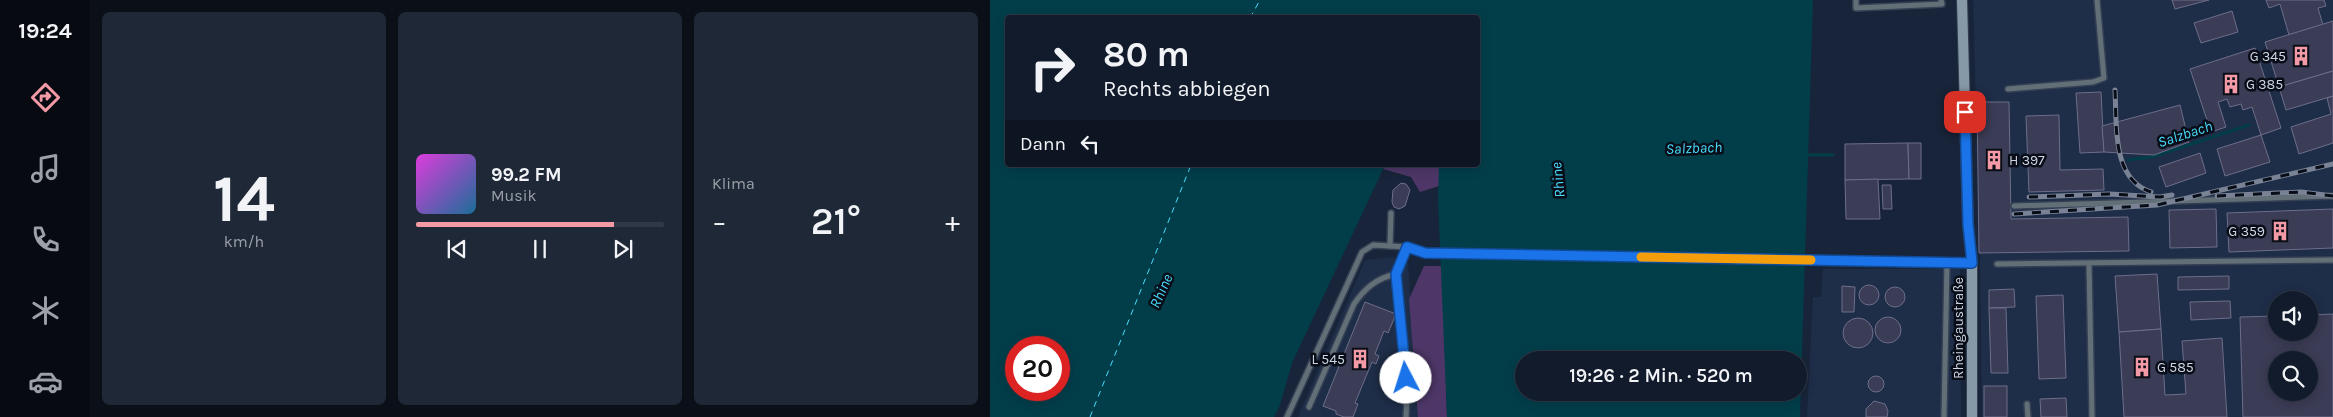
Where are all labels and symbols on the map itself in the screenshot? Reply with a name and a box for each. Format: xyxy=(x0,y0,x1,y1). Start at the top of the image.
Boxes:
building icon: G 345 xyxy=(2290,45,2312,67)
place label: G 345 xyxy=(2250,48,2286,65)
building icon: G 385 xyxy=(2220,73,2242,95)
place label: G 385 xyxy=(2246,76,2283,93)
pin xyxy=(1944,91,1986,133)
water label: Salzbach xyxy=(2155,117,2215,151)
water label: Salzbach xyxy=(1665,138,1723,158)
building icon: H 397 xyxy=(1983,149,2005,171)
place label: H 397 xyxy=(2009,152,2045,169)
water label: Rhine xyxy=(1547,161,1569,199)
building icon: G 359 xyxy=(2269,220,2291,242)
place label: G 359 xyxy=(2228,223,2265,240)
water label: Rhine xyxy=(1146,271,1176,311)
street label: Rheingaustraße xyxy=(1950,277,1967,379)
speed limit sign: 20 xyxy=(1005,336,1070,401)
building icon: L 545 xyxy=(1349,348,1371,370)
place label: L 545 xyxy=(1312,351,1345,368)
position arrow xyxy=(1379,351,1431,403)
building icon: G 585 xyxy=(2131,356,2153,378)
place label: G 585 xyxy=(2157,359,2194,376)

